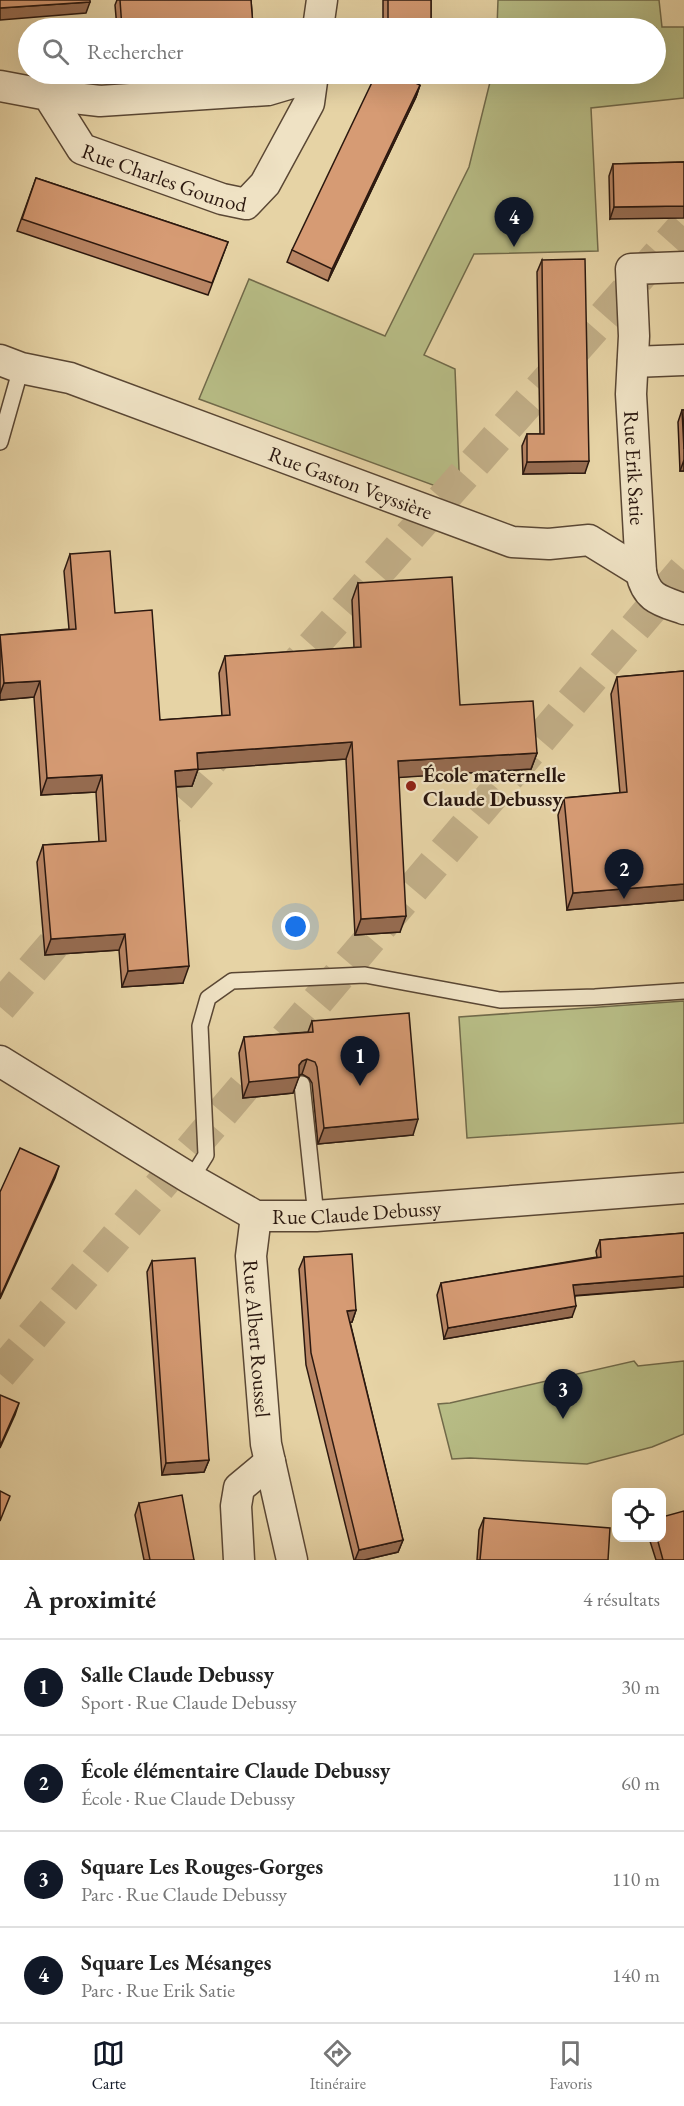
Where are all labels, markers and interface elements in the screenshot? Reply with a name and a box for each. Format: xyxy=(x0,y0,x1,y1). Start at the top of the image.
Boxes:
search box xyxy=(18,18,666,84)
icon: search xyxy=(39,35,72,68)
text: Rechercher xyxy=(87,37,183,66)
street label: Rue Charles Gounod xyxy=(78,137,250,217)
pin: 4 xyxy=(494,198,534,247)
street label: Rue Erik Satie xyxy=(618,410,652,526)
street label: Rue Gaston Veyssière xyxy=(265,439,437,525)
place label: École maternelle Claude Debussy xyxy=(423,761,566,812)
marker: École maternelle Claude Debussy xyxy=(404,779,418,793)
pin: 2 xyxy=(604,850,644,899)
your location xyxy=(281,912,310,941)
pin: 1 xyxy=(340,1036,380,1086)
street label: Rue Claude Debussy xyxy=(272,1193,443,1230)
street label: Rue Albert Roussel xyxy=(238,1258,277,1418)
pin: 3 xyxy=(544,1370,582,1419)
map controls xyxy=(612,1488,666,1542)
button: locate xyxy=(612,1488,666,1542)
text: À proximité xyxy=(24,1582,156,1616)
text: 4 résultats xyxy=(583,1586,660,1612)
text: Salle Claude Debussy xyxy=(81,1660,274,1689)
text: 1 xyxy=(38,1674,49,1700)
text: 30 m xyxy=(621,1674,660,1700)
text: Sport · Rue Claude Debussy xyxy=(81,1689,297,1715)
text: École élémentaire Claude Debussy xyxy=(81,1756,390,1785)
text: 2 xyxy=(38,1770,49,1796)
text: 60 m xyxy=(621,1770,660,1796)
text: École · Rue Claude Debussy xyxy=(81,1785,295,1811)
text: Square Les Rouges-Gorges xyxy=(81,1852,323,1881)
text: 3 xyxy=(38,1866,49,1892)
text: 110 m xyxy=(612,1866,660,1892)
text: Parc · Rue Claude Debussy xyxy=(81,1881,287,1907)
text: Square Les Mésanges xyxy=(81,1948,271,1977)
text: 4 xyxy=(38,1962,49,1988)
text: 140 m xyxy=(612,1962,660,1988)
text: Parc · Rue Erik Satie xyxy=(81,1977,235,2003)
tab: Carte xyxy=(92,2037,126,2094)
tab: Itinéraire xyxy=(310,2037,366,2094)
tab: Favoris xyxy=(549,2037,592,2094)

